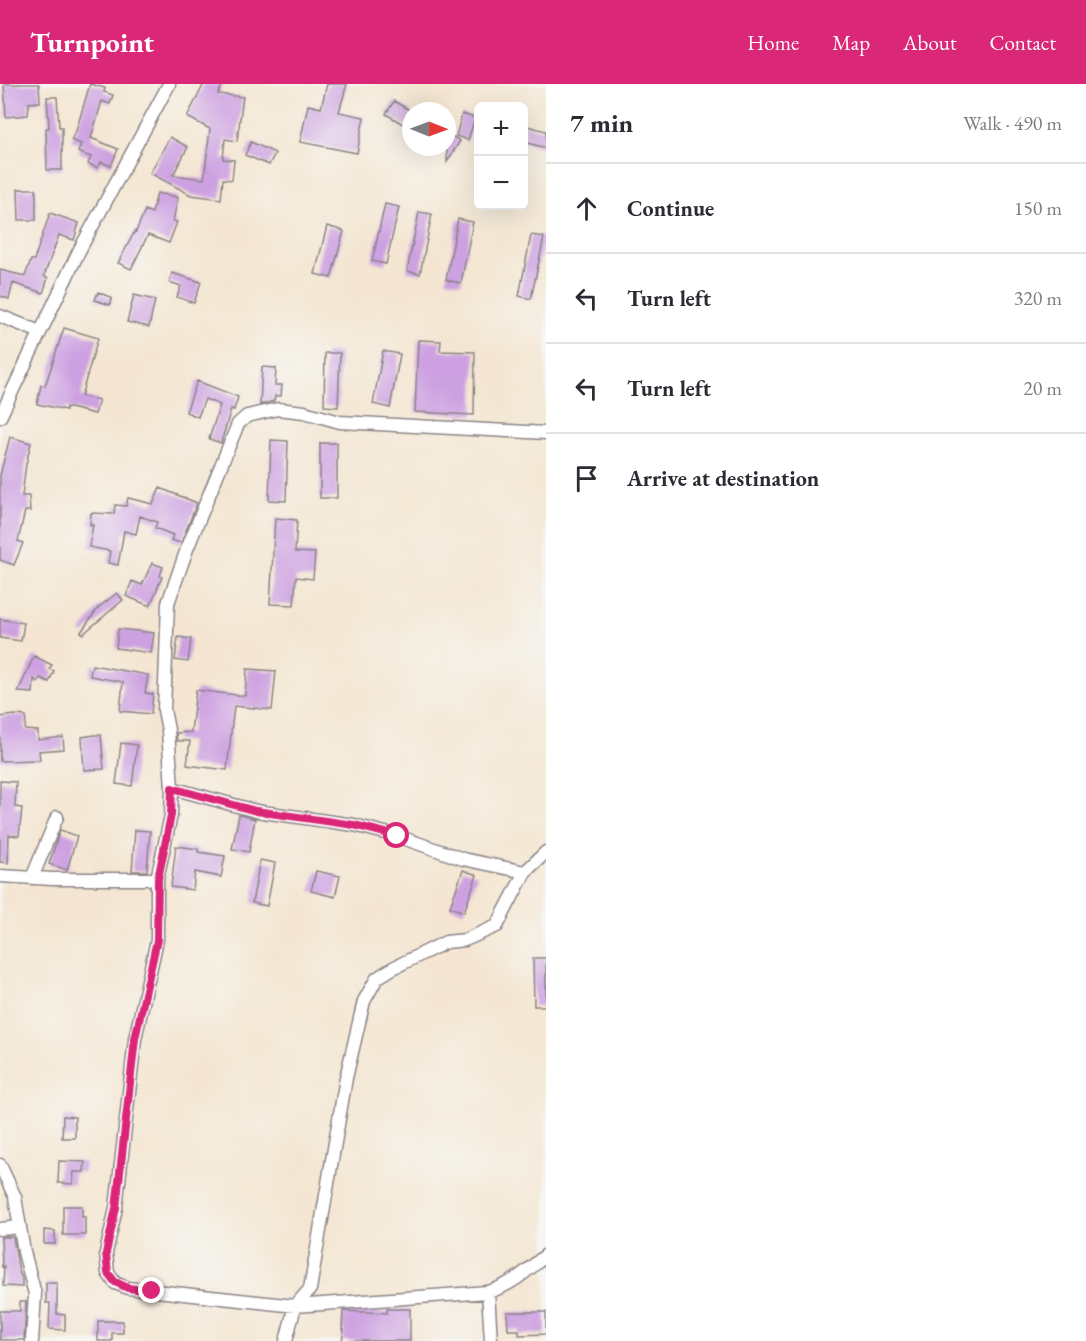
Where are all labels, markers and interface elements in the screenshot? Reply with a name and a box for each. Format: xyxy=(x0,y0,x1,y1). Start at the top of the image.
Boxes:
text: Turnpoint xyxy=(30,24,154,60)
text: Home xyxy=(747,29,799,56)
text: Map xyxy=(832,29,870,56)
text: About xyxy=(903,29,956,56)
text: Contact xyxy=(989,29,1056,56)
north arrow xyxy=(402,102,456,156)
map controls xyxy=(474,102,528,210)
button: + xyxy=(474,102,528,156)
text: 7 min xyxy=(570,106,633,140)
text: Walk · 490 m xyxy=(963,110,1062,136)
button: − xyxy=(474,156,528,210)
icon: ahead xyxy=(570,192,603,225)
text: Continue xyxy=(627,194,714,223)
text: 150 m xyxy=(1014,195,1062,221)
icon: left xyxy=(570,282,603,315)
text: Turn left xyxy=(627,284,711,313)
text: 320 m xyxy=(1014,285,1062,311)
icon: left xyxy=(570,372,603,405)
text: Turn left xyxy=(627,374,711,403)
text: 20 m xyxy=(1023,375,1062,401)
icon: arrive xyxy=(570,462,603,495)
text: Arrive at destination xyxy=(627,464,819,493)
route start xyxy=(383,822,409,848)
route end xyxy=(138,1277,164,1303)

